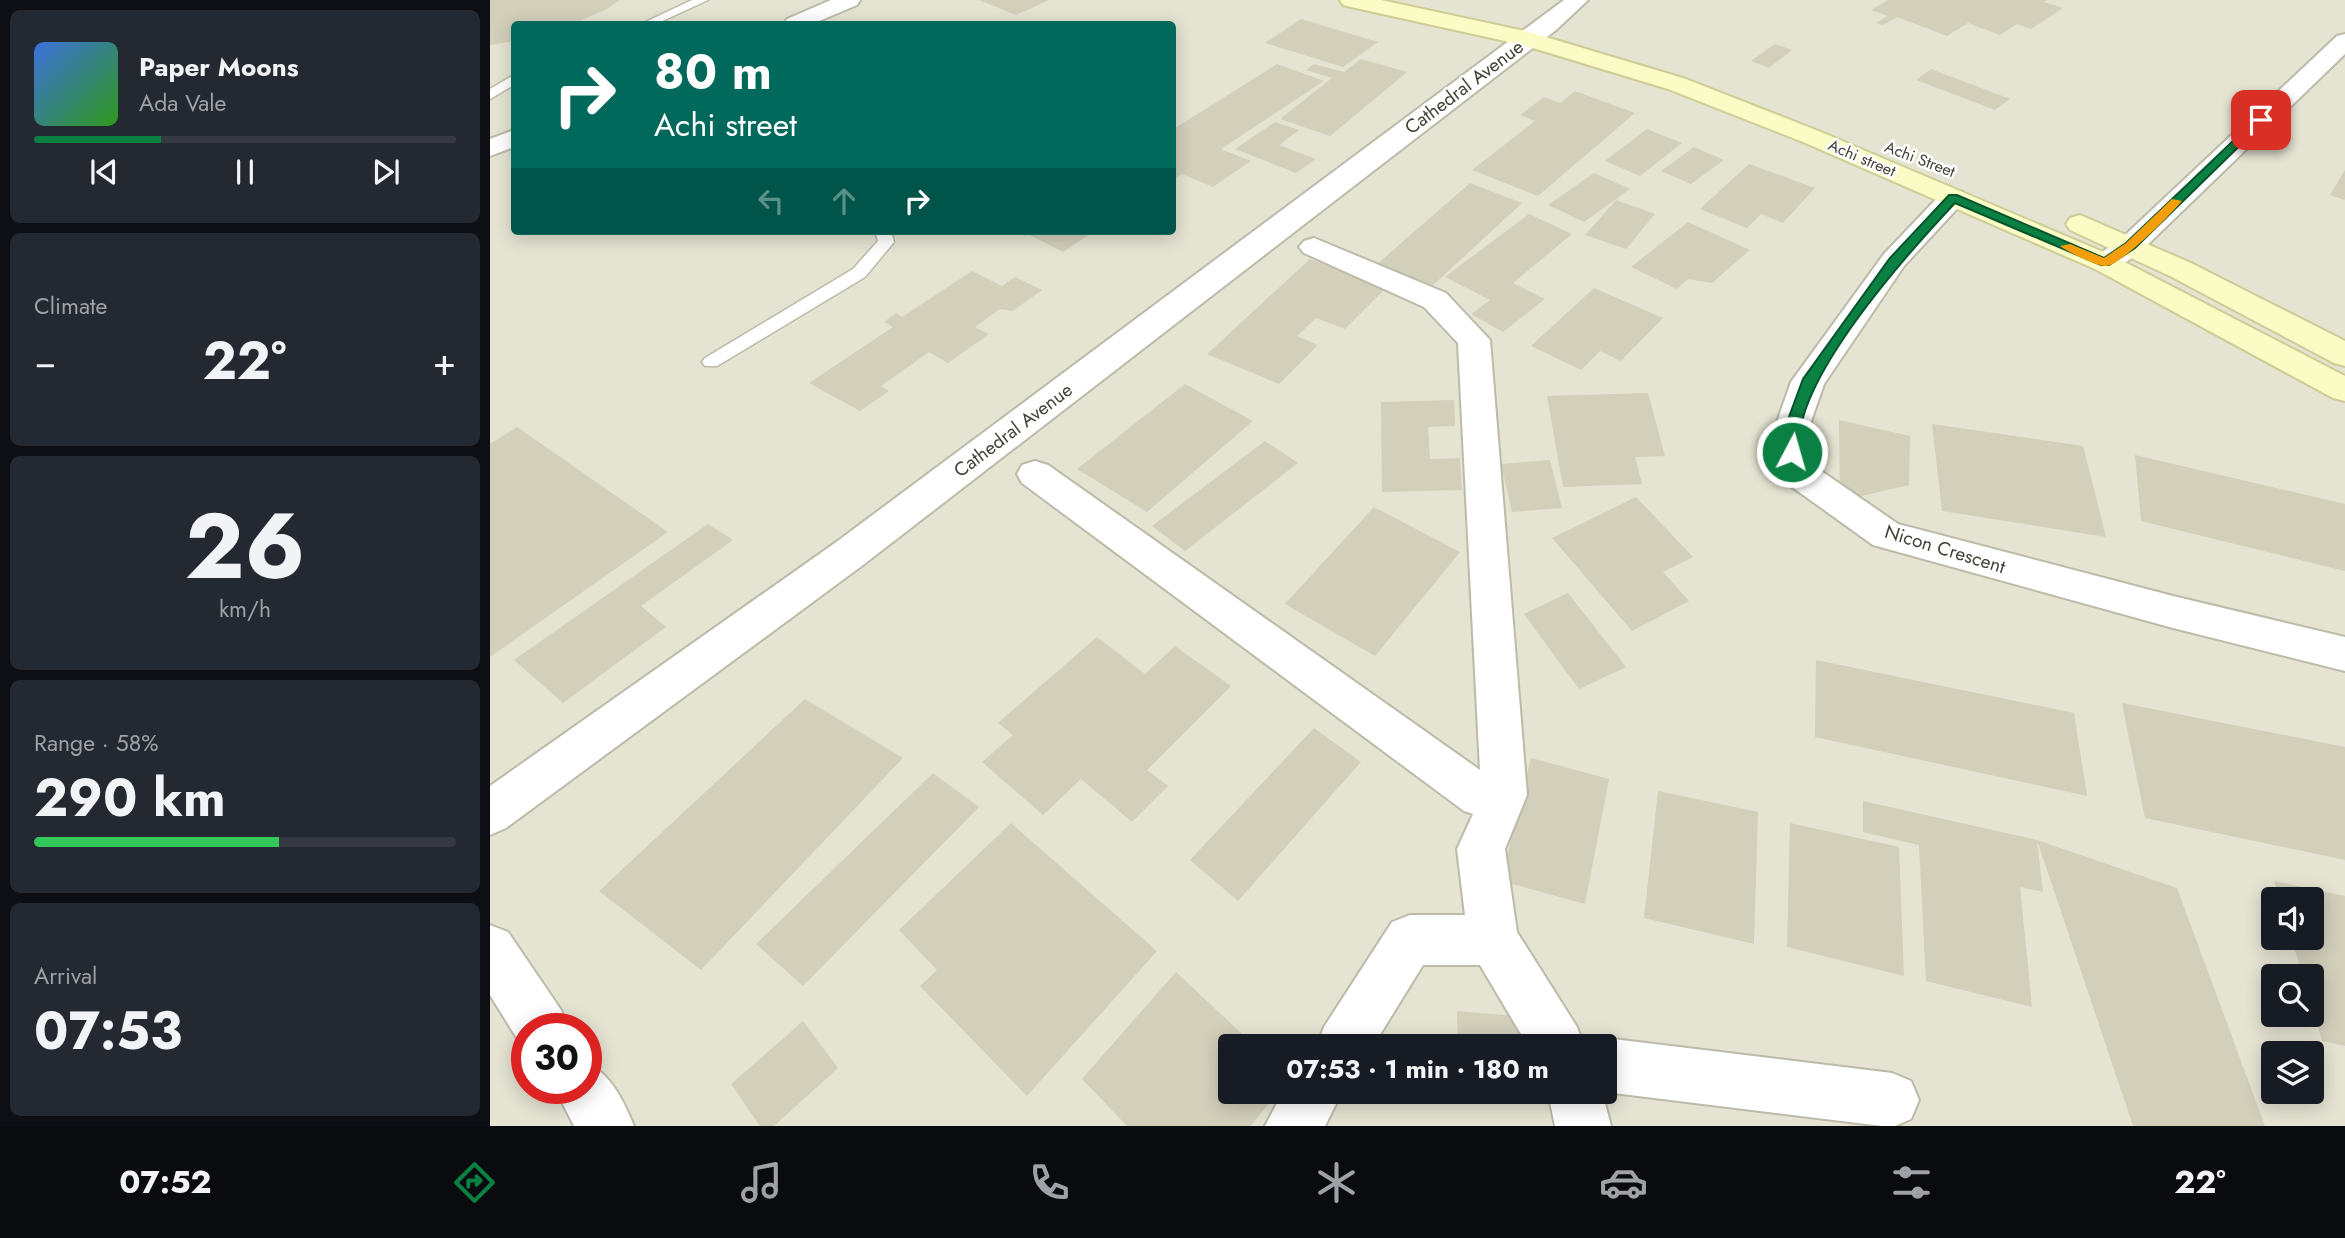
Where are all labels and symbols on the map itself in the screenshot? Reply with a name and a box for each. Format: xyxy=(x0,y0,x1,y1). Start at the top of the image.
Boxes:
street label: Cathedral Avenue xyxy=(1399,33,1529,141)
pin xyxy=(2231,90,2291,150)
street label: Achi street xyxy=(1825,133,1900,183)
street label: Achi Street xyxy=(1881,135,1959,183)
street label: Cathedral Avenue xyxy=(948,376,1078,484)
position arrow xyxy=(1755,415,1829,489)
street label: Nicon Crescent xyxy=(1881,518,2009,580)
speed limit sign: 30 xyxy=(511,1013,602,1104)

